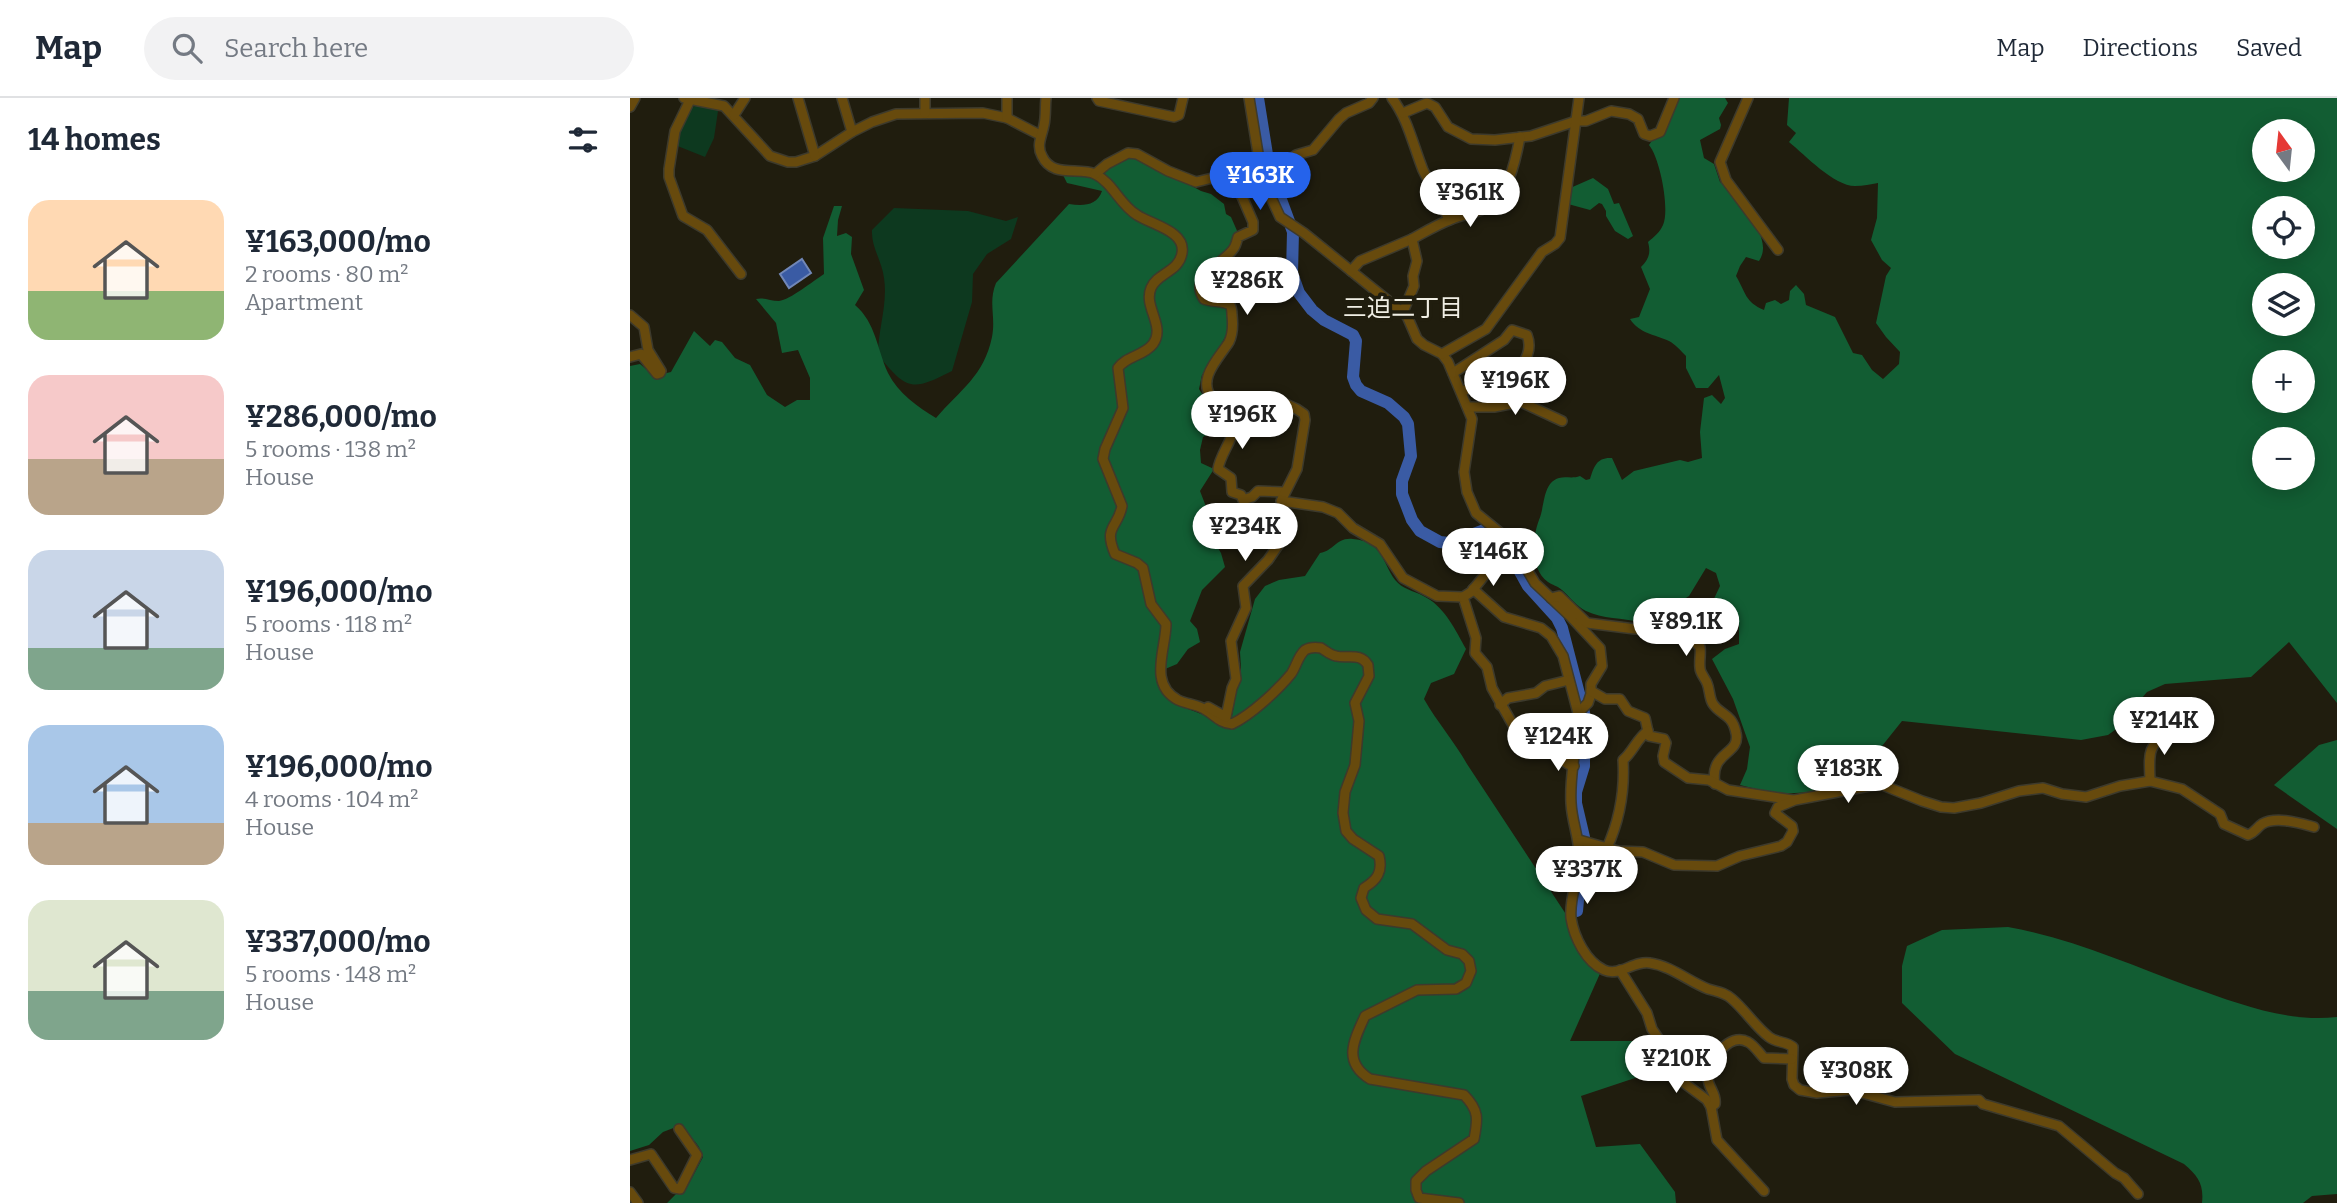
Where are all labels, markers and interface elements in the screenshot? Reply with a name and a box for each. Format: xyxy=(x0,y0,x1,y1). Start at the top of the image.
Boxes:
search box xyxy=(144,17,634,80)
text: Map xyxy=(35,28,102,68)
icon: search xyxy=(168,29,206,67)
text: Search here xyxy=(224,33,368,64)
text: Map xyxy=(1996,34,2045,62)
text: Directions xyxy=(2083,34,2198,62)
text: Saved xyxy=(2236,34,2302,62)
north arrow xyxy=(2252,119,2315,182)
map controls xyxy=(2252,119,2315,490)
icon: filters xyxy=(564,121,602,159)
text: 14 homes xyxy=(28,122,161,158)
pin: ¥163K xyxy=(1211,152,1309,212)
text: ¥163K xyxy=(1226,161,1294,189)
pin: ¥361K xyxy=(1421,170,1519,229)
text: ¥361K xyxy=(1436,178,1504,206)
button: locate xyxy=(2252,196,2315,259)
text: ¥163,000/mo xyxy=(245,224,431,260)
icon: home xyxy=(84,228,168,312)
pin: ¥286K xyxy=(1198,258,1296,317)
text: 2 rooms · 80 m² xyxy=(245,260,408,288)
text: ¥286K xyxy=(1211,266,1283,294)
button: layers xyxy=(2252,273,2315,336)
text: Apartment xyxy=(245,288,363,316)
district label: 三迫二丁目 xyxy=(1343,294,1463,322)
button: + xyxy=(2252,350,2315,413)
pin: ¥196K xyxy=(1466,358,1564,417)
text: ¥196K xyxy=(1480,366,1550,394)
pin: ¥196K xyxy=(1193,392,1291,451)
text: ¥286,000/mo xyxy=(245,399,437,435)
text: ¥196K xyxy=(1207,400,1277,428)
icon: home xyxy=(84,403,168,487)
button: − xyxy=(2252,427,2315,490)
text: 5 rooms · 138 m² xyxy=(245,435,416,463)
text: House xyxy=(245,463,314,491)
pin: ¥234K xyxy=(1196,504,1294,563)
text: ¥234K xyxy=(1209,512,1281,540)
pin: ¥146K xyxy=(1444,528,1542,588)
text: ¥146K xyxy=(1458,537,1528,565)
text: ¥196,000/mo xyxy=(245,574,432,610)
icon: home xyxy=(84,578,168,662)
pin: ¥89.1K xyxy=(1629,598,1743,658)
text: ¥89.1K xyxy=(1649,607,1723,635)
text: 5 rooms · 118 m² xyxy=(245,610,412,638)
text: House xyxy=(245,638,314,666)
pin: ¥214K xyxy=(2115,698,2213,757)
text: ¥214K xyxy=(2129,706,2199,734)
pin: ¥124K xyxy=(1509,714,1607,773)
text: ¥124K xyxy=(1523,722,1593,750)
pin: ¥183K xyxy=(1799,746,1897,805)
text: ¥196,000/mo xyxy=(245,749,432,785)
icon: home xyxy=(84,753,168,837)
text: ¥183K xyxy=(1814,754,1882,782)
text: 4 rooms · 104 m² xyxy=(245,785,418,813)
text: House xyxy=(245,813,314,841)
pin: ¥337K xyxy=(1538,846,1636,906)
text: ¥337K xyxy=(1552,855,1622,883)
text: ¥337,000/mo xyxy=(245,924,431,960)
icon: home xyxy=(84,928,168,1012)
text: 5 rooms · 148 m² xyxy=(245,960,416,988)
text: House xyxy=(245,988,314,1016)
pin: ¥210K xyxy=(1627,1035,1725,1095)
text: ¥210K xyxy=(1641,1044,1711,1072)
pin: ¥308K xyxy=(1807,1048,1905,1107)
text: ¥308K xyxy=(1819,1056,1893,1084)

